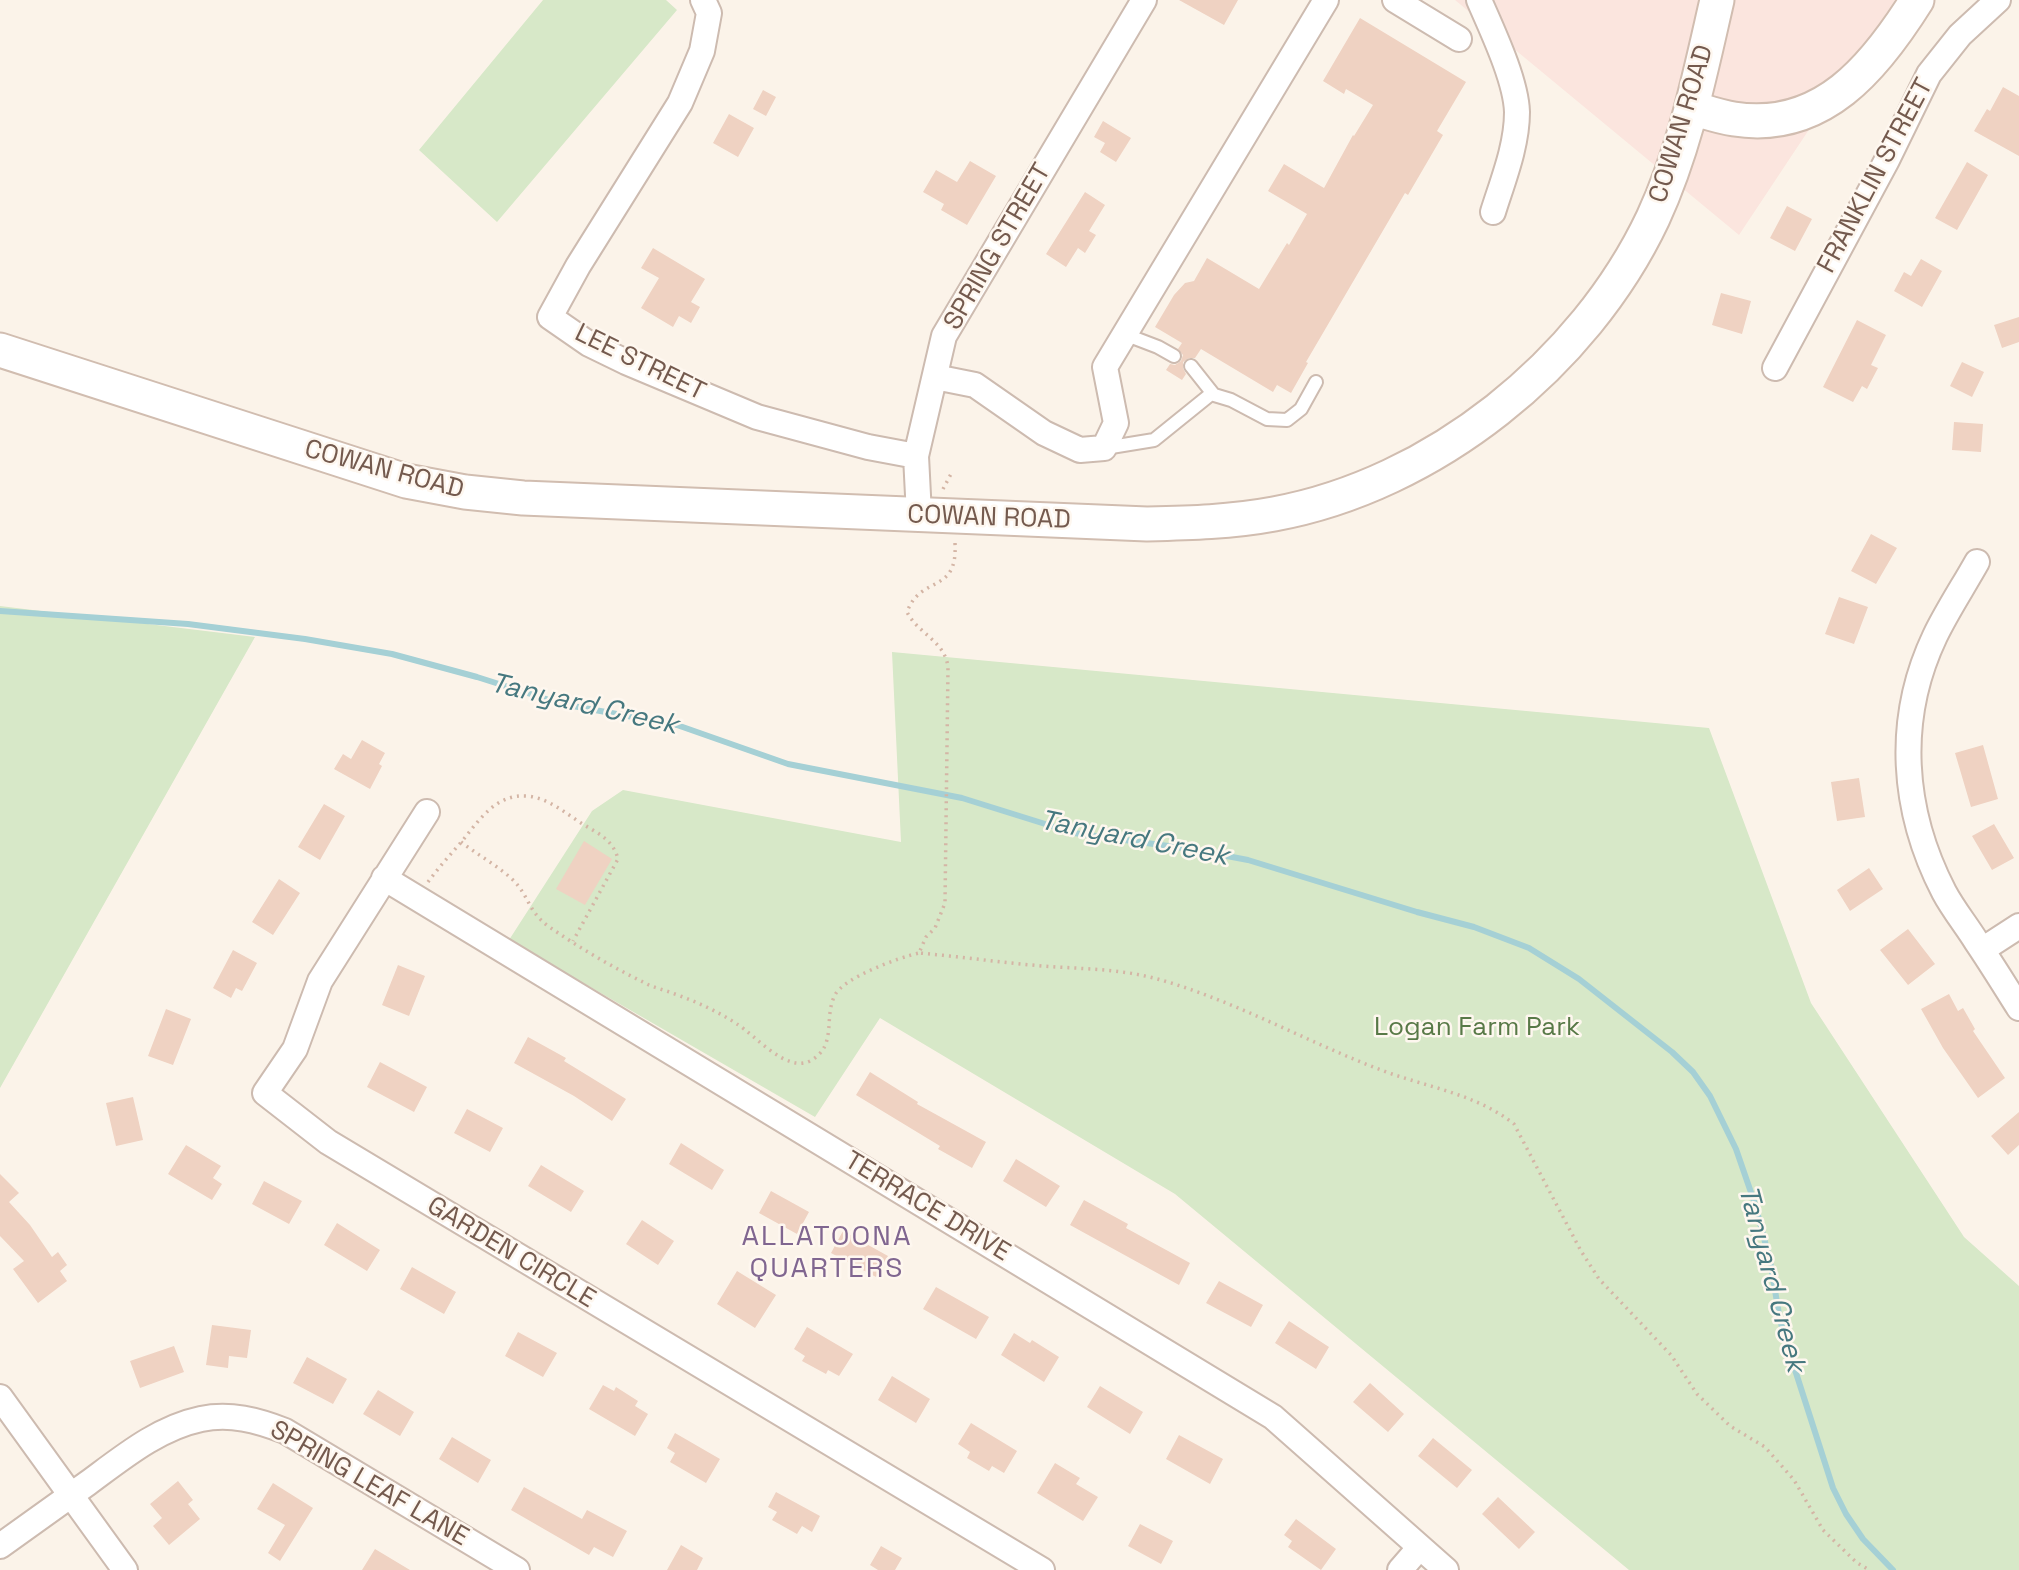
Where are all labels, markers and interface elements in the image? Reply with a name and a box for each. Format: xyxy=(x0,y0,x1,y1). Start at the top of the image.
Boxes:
street label: COWAN ROAD xyxy=(1643,41,1721,207)
street label: FRANKLIN STREET xyxy=(1812,73,1940,279)
street label: SPRING STREET xyxy=(938,158,1058,336)
street label: LEE STREET xyxy=(570,318,710,408)
street label: COWAN ROAD xyxy=(301,434,467,506)
street label: COWAN ROAD xyxy=(907,500,1071,536)
water label: Tanyard Creek xyxy=(487,667,681,743)
water label: Tanyard Creek xyxy=(1037,804,1231,874)
park label: Logan Farm Park xyxy=(1374,1012,1580,1044)
street label: TERRACE DRIVE xyxy=(839,1145,1015,1269)
water label: Tanyard Creek xyxy=(1730,1182,1812,1376)
street label: GARDEN CIRCLE xyxy=(421,1191,601,1315)
district label: ALLATOONA QUARTERS xyxy=(743,1220,911,1286)
street label: SPRING LEAF LANE xyxy=(264,1415,474,1553)

